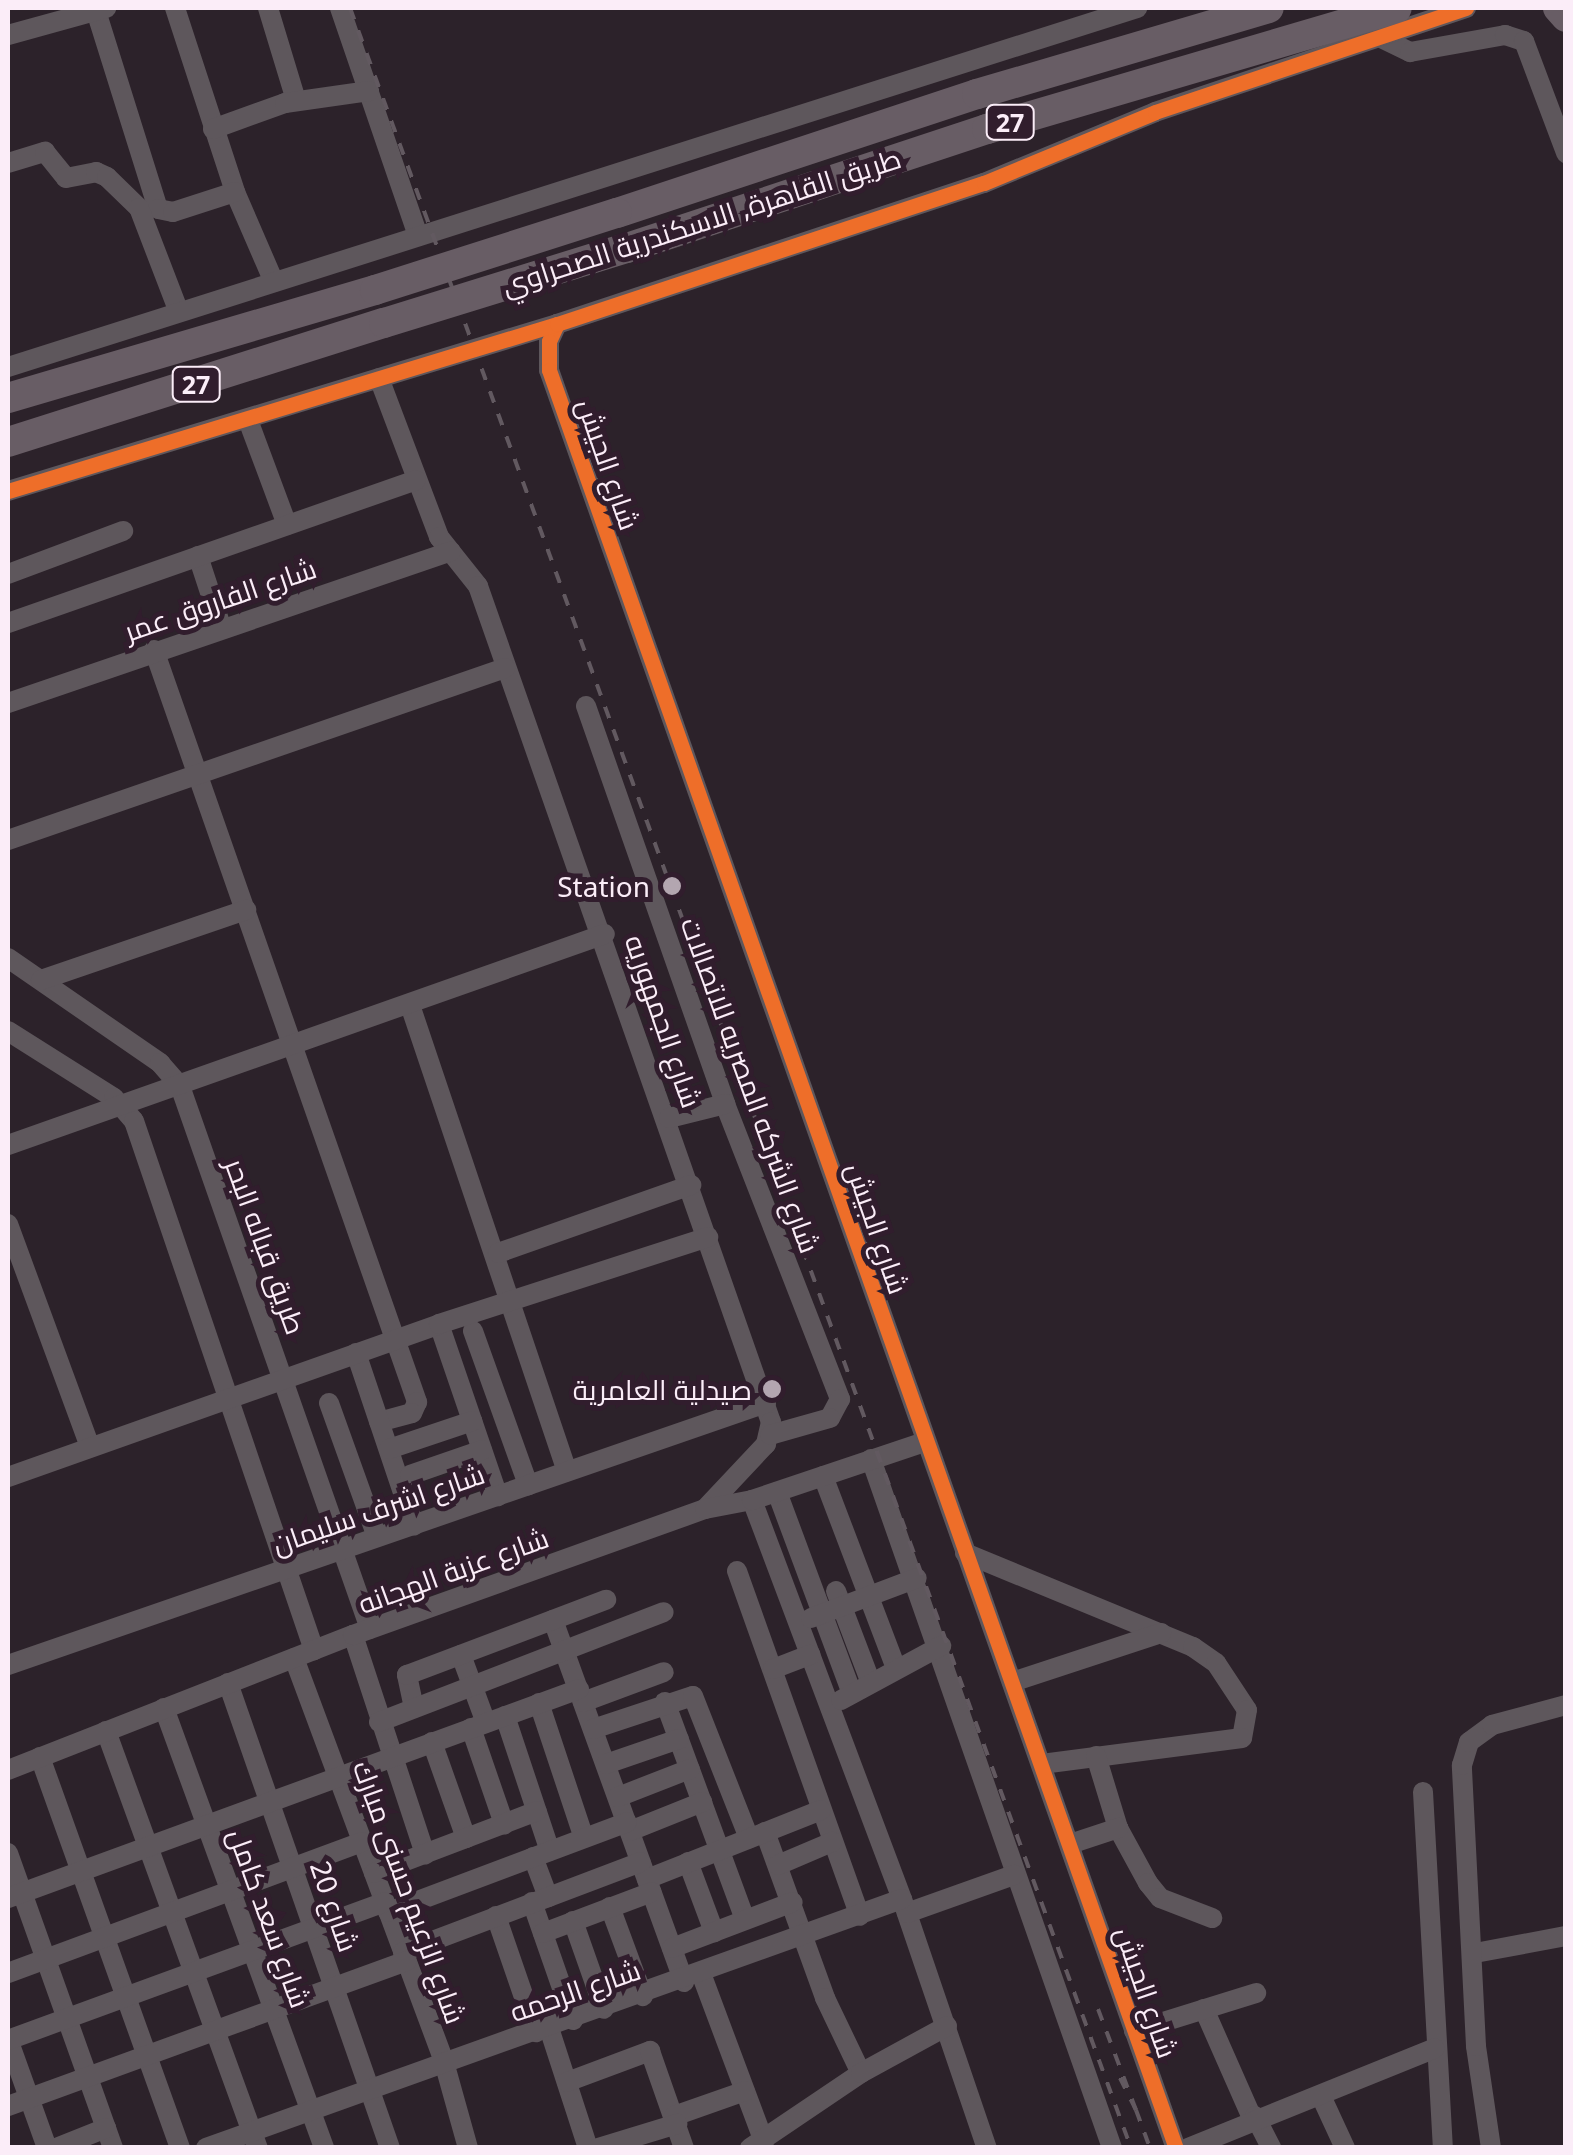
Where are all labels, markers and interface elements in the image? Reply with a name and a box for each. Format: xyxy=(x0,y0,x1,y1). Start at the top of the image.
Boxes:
road number: 27 xyxy=(985,102,1035,142)
street label: طريق القاهرة, الاسكندرية الصحراوي xyxy=(497,140,905,302)
road number: 27 xyxy=(171,364,221,404)
street label: شارع الجيش xyxy=(571,394,647,534)
street label: شارع الفاروق عمر xyxy=(120,550,320,648)
place label: Station xyxy=(557,869,650,903)
marker: Station xyxy=(659,873,685,899)
street label: شارع الشركه المصريه للاتصالات xyxy=(675,913,827,1257)
street label: شارع الجمهوريه xyxy=(619,930,709,1112)
street label: طريق قباله البحر xyxy=(219,1153,313,1339)
street label: شارع الجيش xyxy=(840,1158,916,1298)
place label: صيدلية العامرية xyxy=(573,1372,752,1406)
marker: صيدلية العامرية xyxy=(761,1378,783,1400)
street label: شارع اشرف سليمان xyxy=(268,1456,488,1560)
street label: شارع عزبة الهجانه xyxy=(353,1520,553,1620)
street label: شارع الزعيم حسنى مبارك xyxy=(347,1756,473,2028)
street label: شارع سعد كامل xyxy=(222,1824,318,2012)
street label: شارع 20 xyxy=(304,1856,366,1956)
street label: شارع الجيش xyxy=(1109,1922,1185,2062)
street label: شارع الرحمه xyxy=(505,1952,645,2028)

